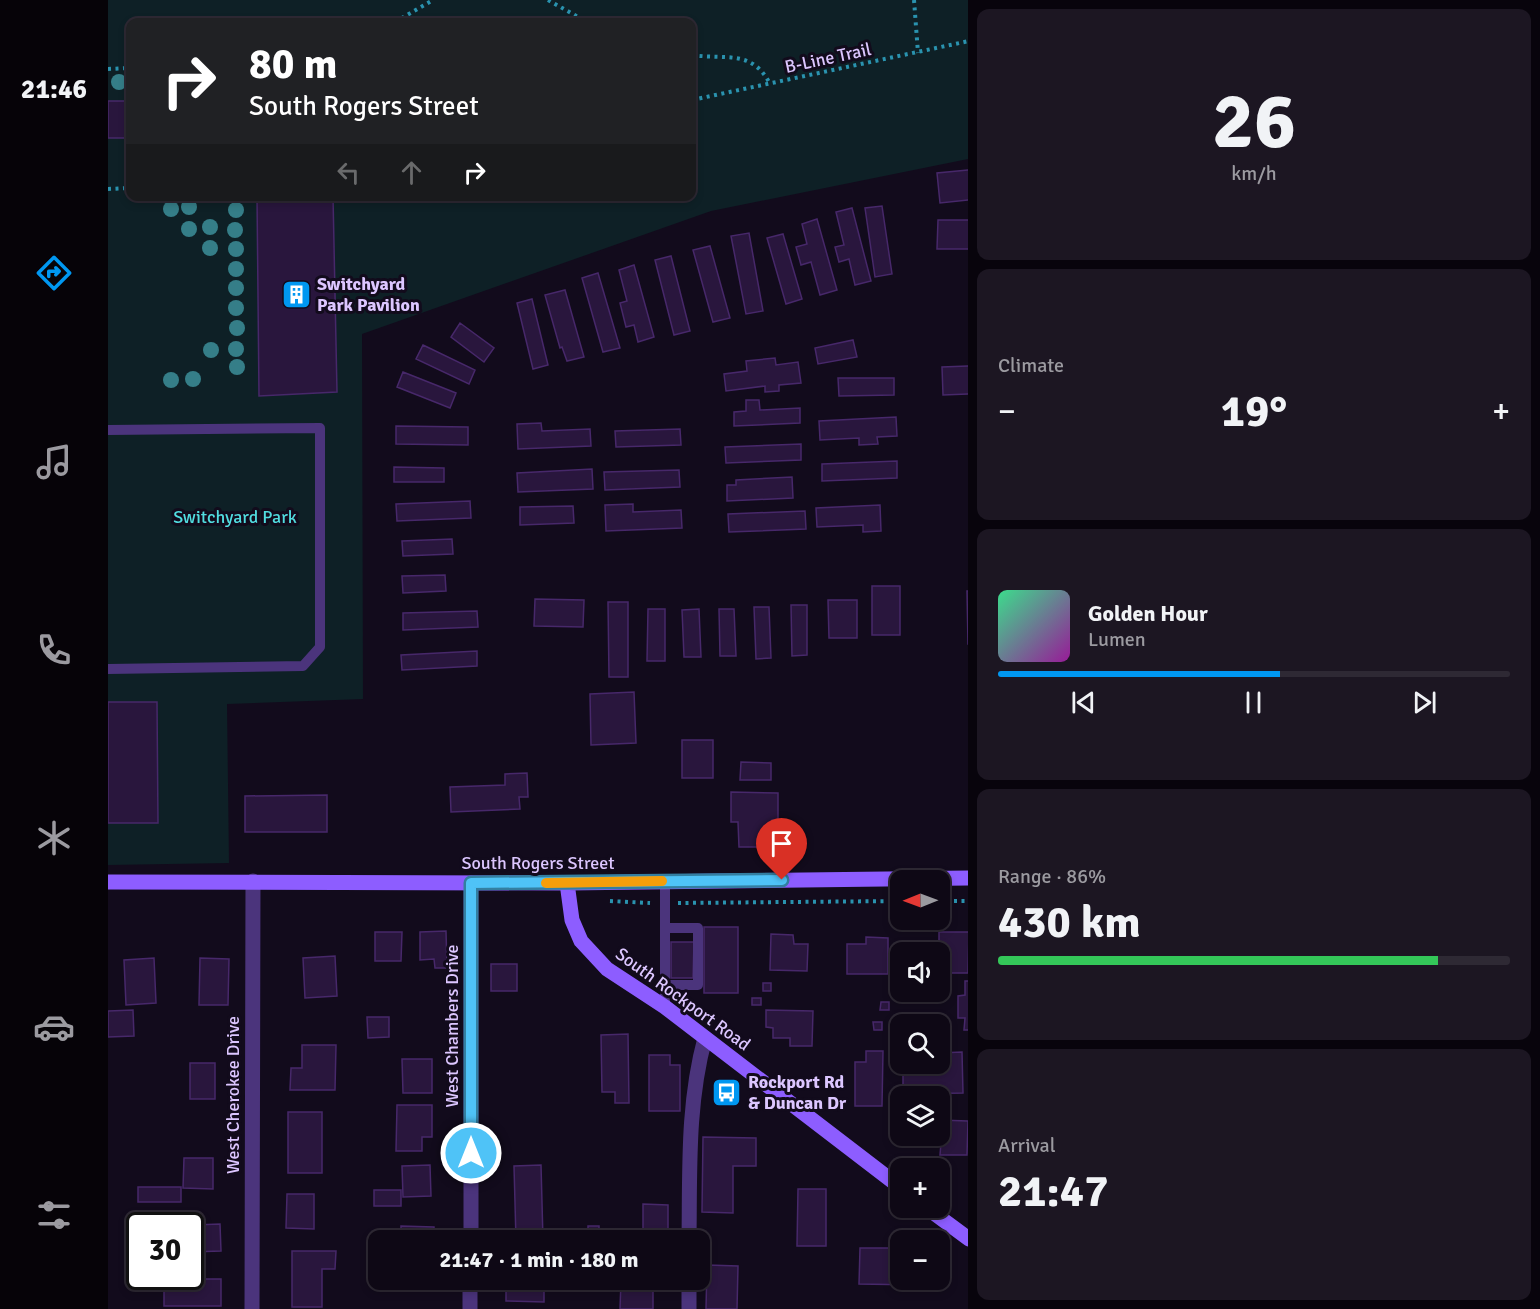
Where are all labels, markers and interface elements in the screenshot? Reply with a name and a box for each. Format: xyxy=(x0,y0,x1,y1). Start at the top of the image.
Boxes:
street label: B-Line Trail xyxy=(783,38,873,78)
text: 80 m xyxy=(249,39,338,90)
icon: right xyxy=(150,42,228,120)
text: 21:46 xyxy=(21,73,87,106)
text: 26 xyxy=(1212,74,1296,170)
text: South Rogers Street xyxy=(249,90,479,123)
icon: left xyxy=(332,156,365,189)
icon: ahead xyxy=(395,156,428,189)
icon: right xyxy=(458,156,491,189)
text: km/h xyxy=(1231,161,1277,186)
icon: directions xyxy=(33,252,75,294)
place label: Switchyard Park Pavilion xyxy=(317,273,420,316)
building icon: Switchyard Park Pavilion xyxy=(280,278,312,310)
text: Climate xyxy=(998,353,1064,378)
text: 19° xyxy=(1221,384,1287,439)
text: − xyxy=(998,391,1016,432)
text: + xyxy=(1492,391,1510,432)
icon: music xyxy=(33,441,75,483)
park label: Switchyard Park xyxy=(173,506,297,528)
text: Golden Hour xyxy=(1088,600,1208,627)
text: Lumen xyxy=(1088,627,1146,652)
icon: phone xyxy=(33,629,75,671)
icon: previous xyxy=(1067,686,1100,719)
icon: pause xyxy=(1237,686,1270,719)
icon: next xyxy=(1408,686,1441,719)
icon: climate xyxy=(33,817,75,859)
pin xyxy=(756,818,807,880)
icon: arrive xyxy=(765,827,798,860)
street label: South Rogers Street xyxy=(461,852,615,874)
text: Range · 86% xyxy=(998,864,1106,889)
north arrow xyxy=(890,870,950,930)
map controls xyxy=(890,870,950,1290)
text: 430 km xyxy=(998,895,1141,950)
button: sound xyxy=(890,942,950,1002)
street label: South Rockport Road xyxy=(611,943,755,1055)
street label: West Chambers Drive xyxy=(441,944,463,1108)
icon: car xyxy=(33,1006,75,1048)
button: search xyxy=(890,1014,950,1074)
street label: West Cherokee Drive xyxy=(222,1016,244,1174)
place label: Rockport Rd & Duncan Dr xyxy=(748,1071,847,1114)
bus stop icon: Rockport Rd & Duncan Dr xyxy=(711,1076,743,1108)
button: layers xyxy=(890,1086,950,1146)
position arrow xyxy=(439,1121,503,1185)
text: Arrival xyxy=(998,1133,1056,1158)
button: + xyxy=(890,1158,950,1218)
text: 21:47 xyxy=(998,1164,1108,1219)
icon: filters xyxy=(33,1194,75,1236)
speed limit sign: 30 xyxy=(126,1212,204,1290)
button: − xyxy=(890,1230,950,1290)
text: 21:47 · 1 min · 180 m xyxy=(439,1246,639,1273)

